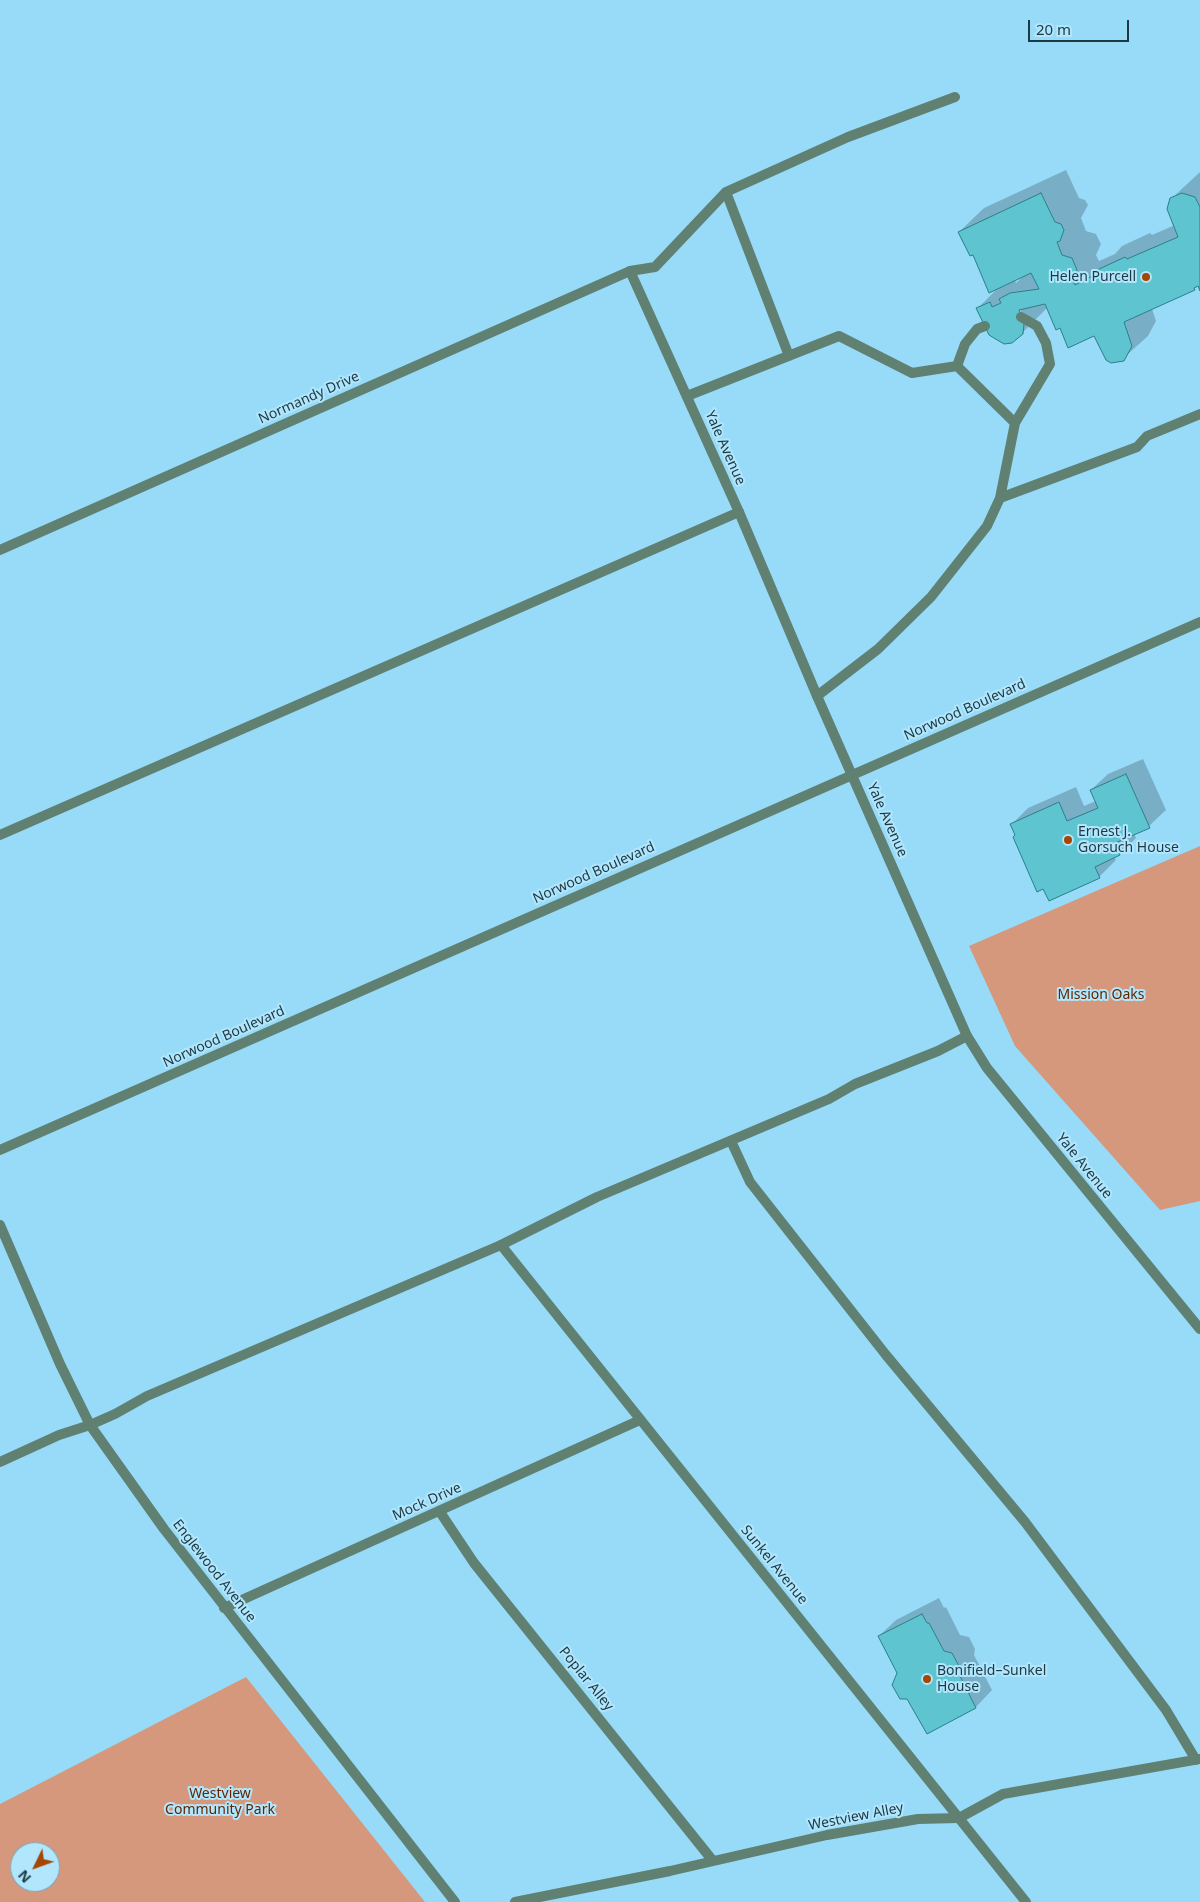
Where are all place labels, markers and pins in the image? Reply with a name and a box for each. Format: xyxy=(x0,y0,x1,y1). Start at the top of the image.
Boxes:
place label: Helen Purcell xyxy=(1049,269,1136,285)
marker: Helen Purcell xyxy=(1140,271,1152,283)
place label: Ernest J. Gorsuch House xyxy=(1078,824,1179,856)
marker: Ernest J. Gorsuch House xyxy=(1062,834,1074,846)
place label: Bonifield–Sunkel House xyxy=(937,1663,1046,1695)
marker: Bonifield–Sunkel House xyxy=(921,1673,933,1685)

